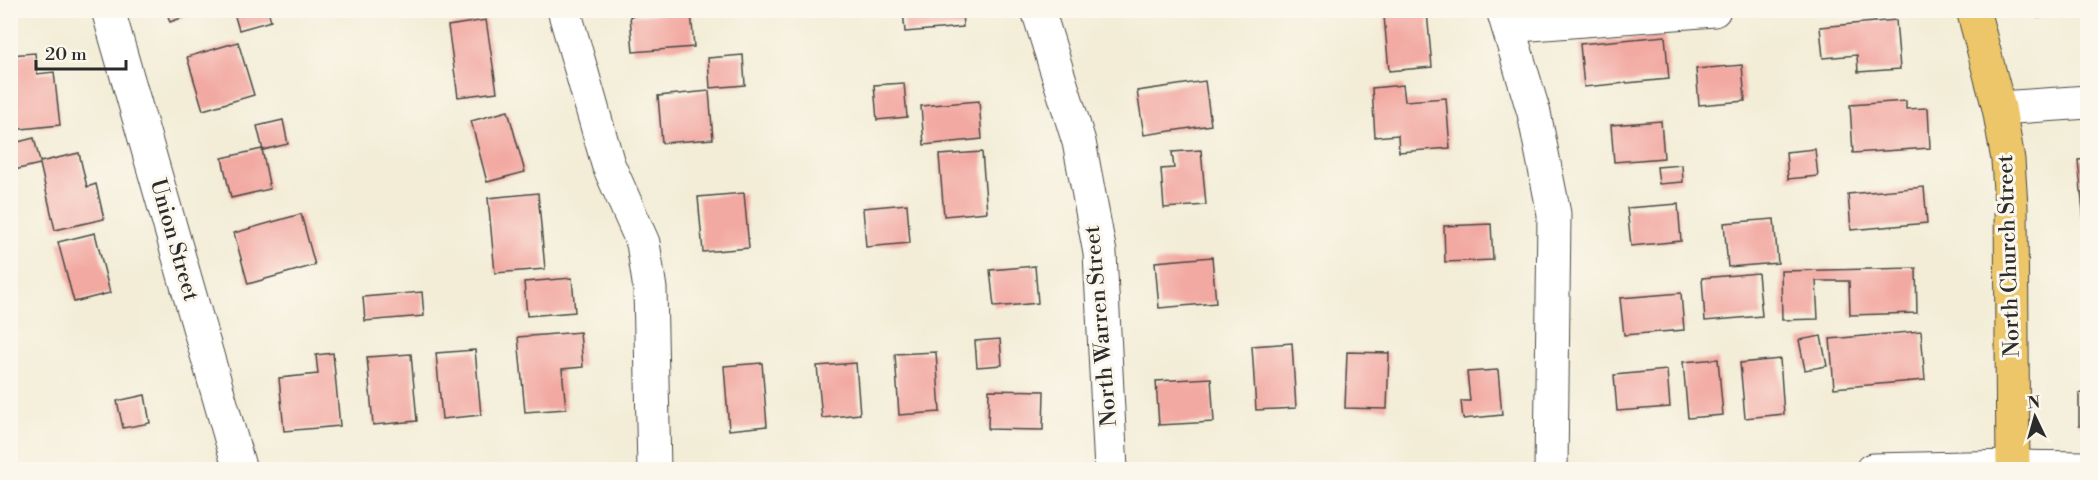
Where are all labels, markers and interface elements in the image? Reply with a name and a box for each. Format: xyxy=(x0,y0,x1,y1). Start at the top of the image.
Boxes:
scale bar xyxy=(36,33,126,71)
text: 20 m xyxy=(45,43,87,66)
street label: North Church Street xyxy=(1992,154,2026,358)
street label: Union Street xyxy=(144,176,204,304)
street label: North Warren Street xyxy=(1079,224,1123,428)
north arrow xyxy=(2005,387,2065,447)
text: N xyxy=(2027,393,2041,414)

